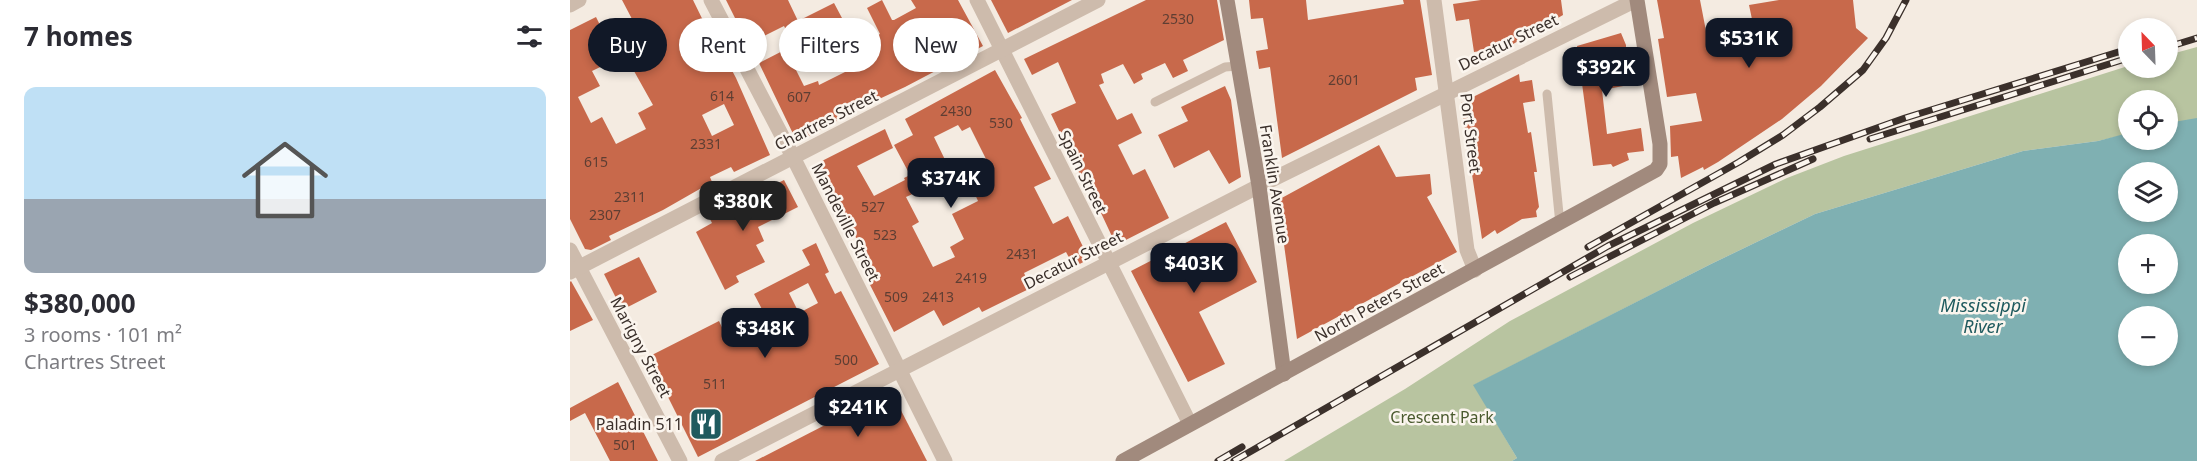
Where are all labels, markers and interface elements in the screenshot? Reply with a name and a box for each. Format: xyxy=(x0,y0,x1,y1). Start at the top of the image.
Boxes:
street label: Decatur Street xyxy=(1454,8,1562,76)
house number: 2530 xyxy=(1162,9,1194,28)
text: 7 homes xyxy=(24,18,133,54)
chip: Buy xyxy=(588,18,667,72)
chip: Rent xyxy=(679,18,767,72)
chip: Filters xyxy=(779,18,881,72)
chip: New xyxy=(893,18,979,72)
pin: $531K xyxy=(1707,18,1791,69)
north arrow xyxy=(2118,18,2178,78)
map controls xyxy=(2118,18,2178,366)
icon: filters xyxy=(513,20,546,53)
text: $531K xyxy=(1719,24,1779,51)
pin: $392K xyxy=(1564,47,1648,98)
text: $392K xyxy=(1576,53,1636,80)
house number: 2601 xyxy=(1328,70,1360,89)
street label: Chartres Street xyxy=(771,84,882,155)
house number: 614 xyxy=(710,86,734,105)
house number: 607 xyxy=(787,87,811,106)
button: locate xyxy=(2118,90,2178,150)
street label: Port Street xyxy=(1455,92,1487,175)
house number: 2430 xyxy=(940,101,972,120)
house number: 530 xyxy=(989,113,1013,132)
street label: Franklin Avenue xyxy=(1255,123,1295,245)
icon: home xyxy=(231,126,339,234)
street label: Spain Street xyxy=(1053,127,1113,218)
house number: 2331 xyxy=(690,134,722,153)
house number: 615 xyxy=(584,152,608,171)
pin: $374K xyxy=(909,158,993,209)
street label: Mandeville Street xyxy=(807,159,885,285)
button: layers xyxy=(2118,162,2178,222)
text: $374K xyxy=(921,164,981,191)
pin: $380K xyxy=(701,181,785,232)
house number: 2311 xyxy=(614,187,646,206)
text: $380K xyxy=(713,187,773,214)
house number: 527 xyxy=(861,197,885,216)
house number: 2307 xyxy=(589,205,621,224)
house number: 523 xyxy=(873,225,897,244)
street label: Decatur Street xyxy=(1020,225,1127,294)
button: + xyxy=(2118,234,2178,294)
pin: $403K xyxy=(1152,243,1236,294)
house number: 2431 xyxy=(1006,244,1038,263)
text: $403K xyxy=(1164,249,1224,276)
street label: North Peters Street xyxy=(1310,257,1448,347)
house number: 2419 xyxy=(955,268,987,287)
text: $380,000 xyxy=(24,285,136,321)
house number: 509 xyxy=(884,287,908,306)
house number: 2413 xyxy=(922,287,954,306)
street label: Marigny Street xyxy=(605,293,677,401)
water label: Mississippi River xyxy=(1940,293,2026,338)
button: − xyxy=(2118,306,2178,366)
pin: $348K xyxy=(723,308,807,359)
text: $348K xyxy=(735,314,795,341)
text: 3 rooms · 101 m² xyxy=(24,321,182,348)
text: Chartres Street xyxy=(24,348,165,375)
house number: 500 xyxy=(834,350,858,369)
house number: 511 xyxy=(703,374,727,393)
pin: $241K xyxy=(816,387,900,438)
text: $241K xyxy=(828,393,888,420)
restaurant icon: Paladin 511 xyxy=(688,406,724,442)
park label: Crescent Park xyxy=(1390,406,1494,428)
place label: Paladin 511 xyxy=(596,413,683,435)
house number: 501 xyxy=(613,435,637,454)

